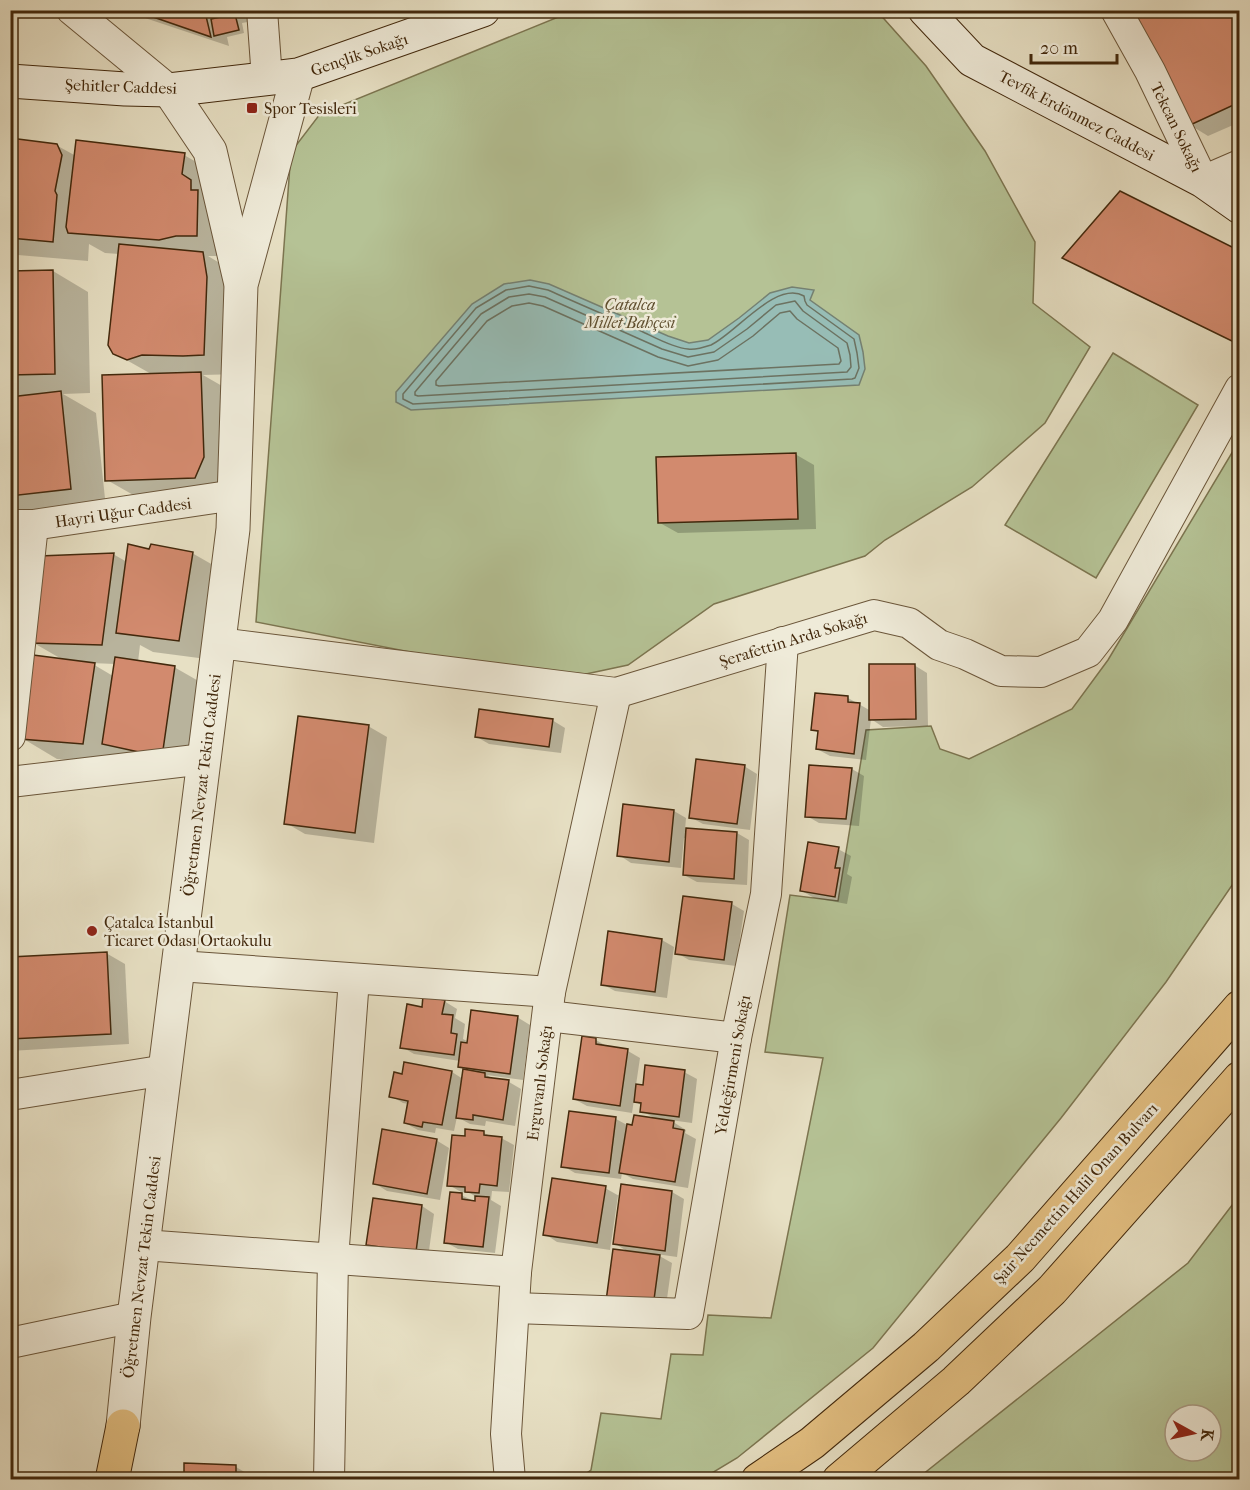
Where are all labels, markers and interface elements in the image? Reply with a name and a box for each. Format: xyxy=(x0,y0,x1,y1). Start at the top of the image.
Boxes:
scale bar xyxy=(1031,27,1116,65)
street label: Gençlik Sokağı xyxy=(308,29,410,80)
text: 20 m xyxy=(1040,38,1078,59)
street label: Tevfik Erdönmez Caddesi xyxy=(995,66,1158,165)
street label: Şehitler Caddesi xyxy=(65,75,178,98)
street label: Tekcan Sokağı xyxy=(1147,79,1207,176)
place label: Spor Tesisleri xyxy=(264,99,357,118)
marker: Spor Tesisleri xyxy=(245,101,259,115)
park label: Çatalca Millet Bahçesi xyxy=(584,295,677,332)
street label: Hayri Uğur Caddesi xyxy=(54,493,193,531)
street label: Şerafettin Arda Sokağı xyxy=(717,608,870,671)
street label: Öğretmen Nevzat Tekin Caddesi xyxy=(178,673,225,897)
place label: Çatalca İstanbul Ticaret Odası Ortaokulu xyxy=(104,913,272,950)
marker: Çatalca İstanbul Ticaret Odası Ortaokulu xyxy=(85,924,99,938)
street label: Yeldeğirmeni Sokağı xyxy=(711,993,754,1138)
street label: Erguvanlı Sokağı xyxy=(523,1024,556,1142)
street label: Şair Necmettin Halil Onan Bulvarı xyxy=(989,1099,1162,1288)
street label: Öğretmen Nevzat Tekin Caddesi xyxy=(118,1155,165,1379)
north arrow xyxy=(1163,1403,1223,1463)
text: K xyxy=(1197,1428,1218,1443)

